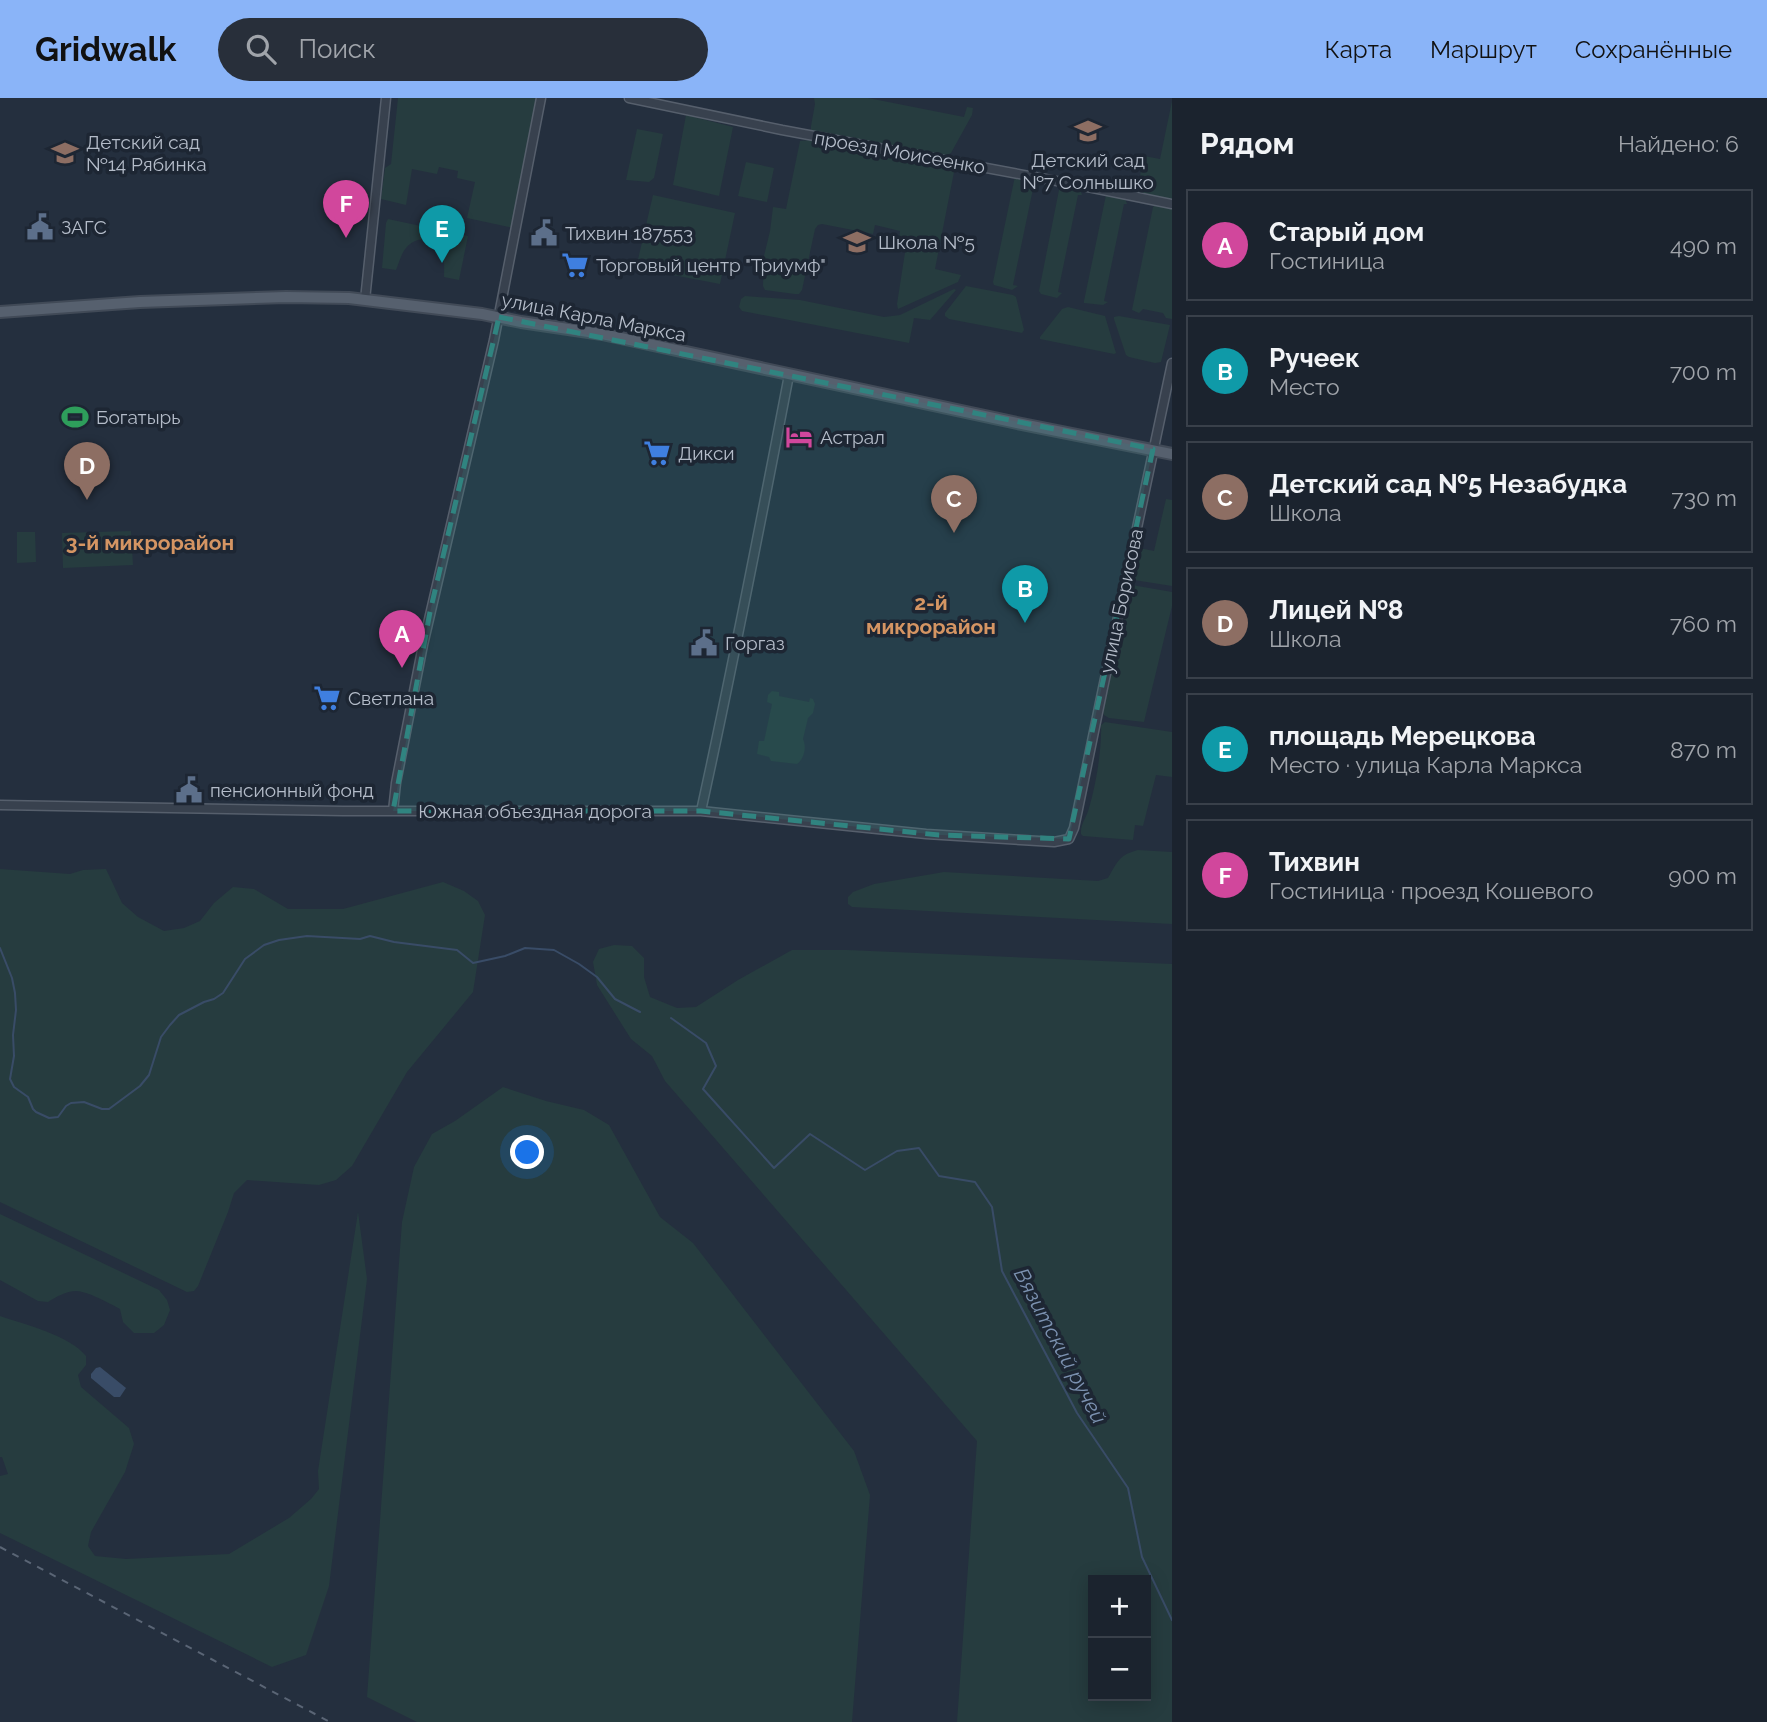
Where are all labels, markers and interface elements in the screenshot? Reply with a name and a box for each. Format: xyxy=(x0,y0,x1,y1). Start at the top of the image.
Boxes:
search box xyxy=(218,18,708,81)
text: Gridwalk xyxy=(35,30,176,69)
icon: search xyxy=(242,30,280,68)
text: Поиск xyxy=(298,34,376,64)
text: Карта xyxy=(1324,35,1392,64)
text: Маршрут xyxy=(1430,35,1537,64)
text: Сохранённые xyxy=(1575,35,1732,64)
school or university icon: Детский сад №7 Солнышко xyxy=(1073,116,1103,146)
street label: проезд Моисеенко xyxy=(813,126,987,178)
text: Рядом xyxy=(1200,126,1294,161)
text: Найдено: 6 xyxy=(1618,130,1739,157)
place label: Детский сад №14 Рябинка xyxy=(86,131,207,175)
school or university icon: Детский сад №14 Рябинка xyxy=(50,138,80,168)
place label: Детский сад №7 Солнышко xyxy=(1022,149,1154,193)
pin: F xyxy=(323,180,369,238)
pin: E xyxy=(419,205,465,263)
public building icon: ЗАГС xyxy=(25,212,55,242)
place label: ЗАГС xyxy=(61,216,107,238)
text: Старый дом xyxy=(1269,217,1424,247)
public building icon: Тихвин 187553 xyxy=(529,218,559,248)
place label: Тихвин 187553 xyxy=(565,222,693,244)
school or university icon: Школа №5 xyxy=(842,227,872,257)
place label: Школа №5 xyxy=(878,231,975,253)
text: A xyxy=(1217,232,1233,259)
text: 490 m xyxy=(1670,232,1737,259)
text: Гостиница xyxy=(1269,247,1385,274)
supermarket icon: Торговый центр "Триумф" xyxy=(560,250,590,280)
place label: Торговый центр "Триумф" xyxy=(596,254,826,276)
street label: улица Карла Маркса xyxy=(500,288,688,346)
text: Ручеек xyxy=(1269,343,1360,373)
text: B xyxy=(1217,358,1233,385)
text: 700 m xyxy=(1670,358,1737,385)
text: Место xyxy=(1269,373,1340,400)
sports icon: Богатырь xyxy=(60,402,90,432)
place label: Богатырь xyxy=(96,406,181,428)
hotel icon: Астрал xyxy=(784,422,814,452)
place label: Астрал xyxy=(820,426,885,448)
supermarket icon: Дикси xyxy=(642,438,672,468)
pin: D xyxy=(64,442,110,500)
place label: Дикси xyxy=(678,442,735,464)
text: Детский сад №5 Незабудка xyxy=(1269,469,1627,499)
pin: C xyxy=(931,475,977,533)
text: C xyxy=(1217,484,1233,511)
text: 730 m xyxy=(1671,484,1737,511)
text: Школа xyxy=(1269,499,1342,526)
street label: улица Борисова xyxy=(1095,527,1147,675)
district label: 3-й микрорайон xyxy=(66,530,234,555)
pin: B xyxy=(1002,565,1048,623)
district label: 2-й микрорайон xyxy=(866,590,996,639)
text: Лицей №8 xyxy=(1269,595,1404,625)
pin: A xyxy=(379,610,425,668)
text: D xyxy=(1217,610,1233,637)
text: 760 m xyxy=(1670,610,1737,637)
text: Школа xyxy=(1269,625,1342,652)
public building icon: Горгаз xyxy=(689,628,719,658)
place label: Горгаз xyxy=(725,632,785,654)
supermarket icon: Светлана xyxy=(312,683,342,713)
place label: Светлана xyxy=(348,687,434,709)
text: площадь Мерецкова xyxy=(1269,721,1536,751)
text: E xyxy=(1218,736,1232,763)
text: 870 m xyxy=(1670,736,1737,763)
text: Место · улица Карла Маркса xyxy=(1269,751,1582,778)
public building icon: пенсионный фонд xyxy=(174,775,204,805)
place label: пенсионный фонд xyxy=(210,779,374,801)
street label: Южная объездная дорога xyxy=(418,800,652,822)
text: Тихвин xyxy=(1269,847,1360,877)
text: F xyxy=(1218,862,1232,889)
text: 900 m xyxy=(1668,862,1737,889)
text: Гостиница · проезд Кошевого xyxy=(1269,877,1593,904)
your location xyxy=(510,1135,544,1169)
water label: Вязитский ручей xyxy=(1009,1264,1112,1428)
map controls xyxy=(1088,1575,1151,1701)
button: + xyxy=(1088,1575,1151,1638)
button: − xyxy=(1088,1638,1151,1701)

